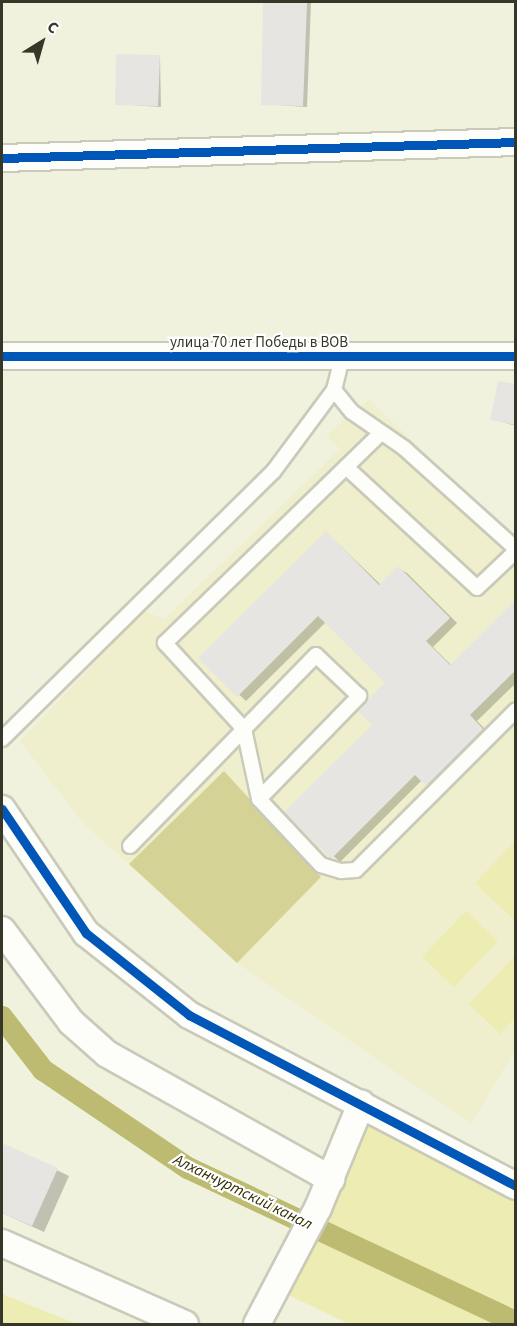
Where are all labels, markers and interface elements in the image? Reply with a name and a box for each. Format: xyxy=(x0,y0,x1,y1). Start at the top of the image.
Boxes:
north arrow xyxy=(12,12,72,72)
text: С xyxy=(42,16,63,39)
street label: улица 70 лет Победы в ВОВ xyxy=(170,334,348,352)
water label: Алханчуртский канал xyxy=(170,1150,316,1234)

